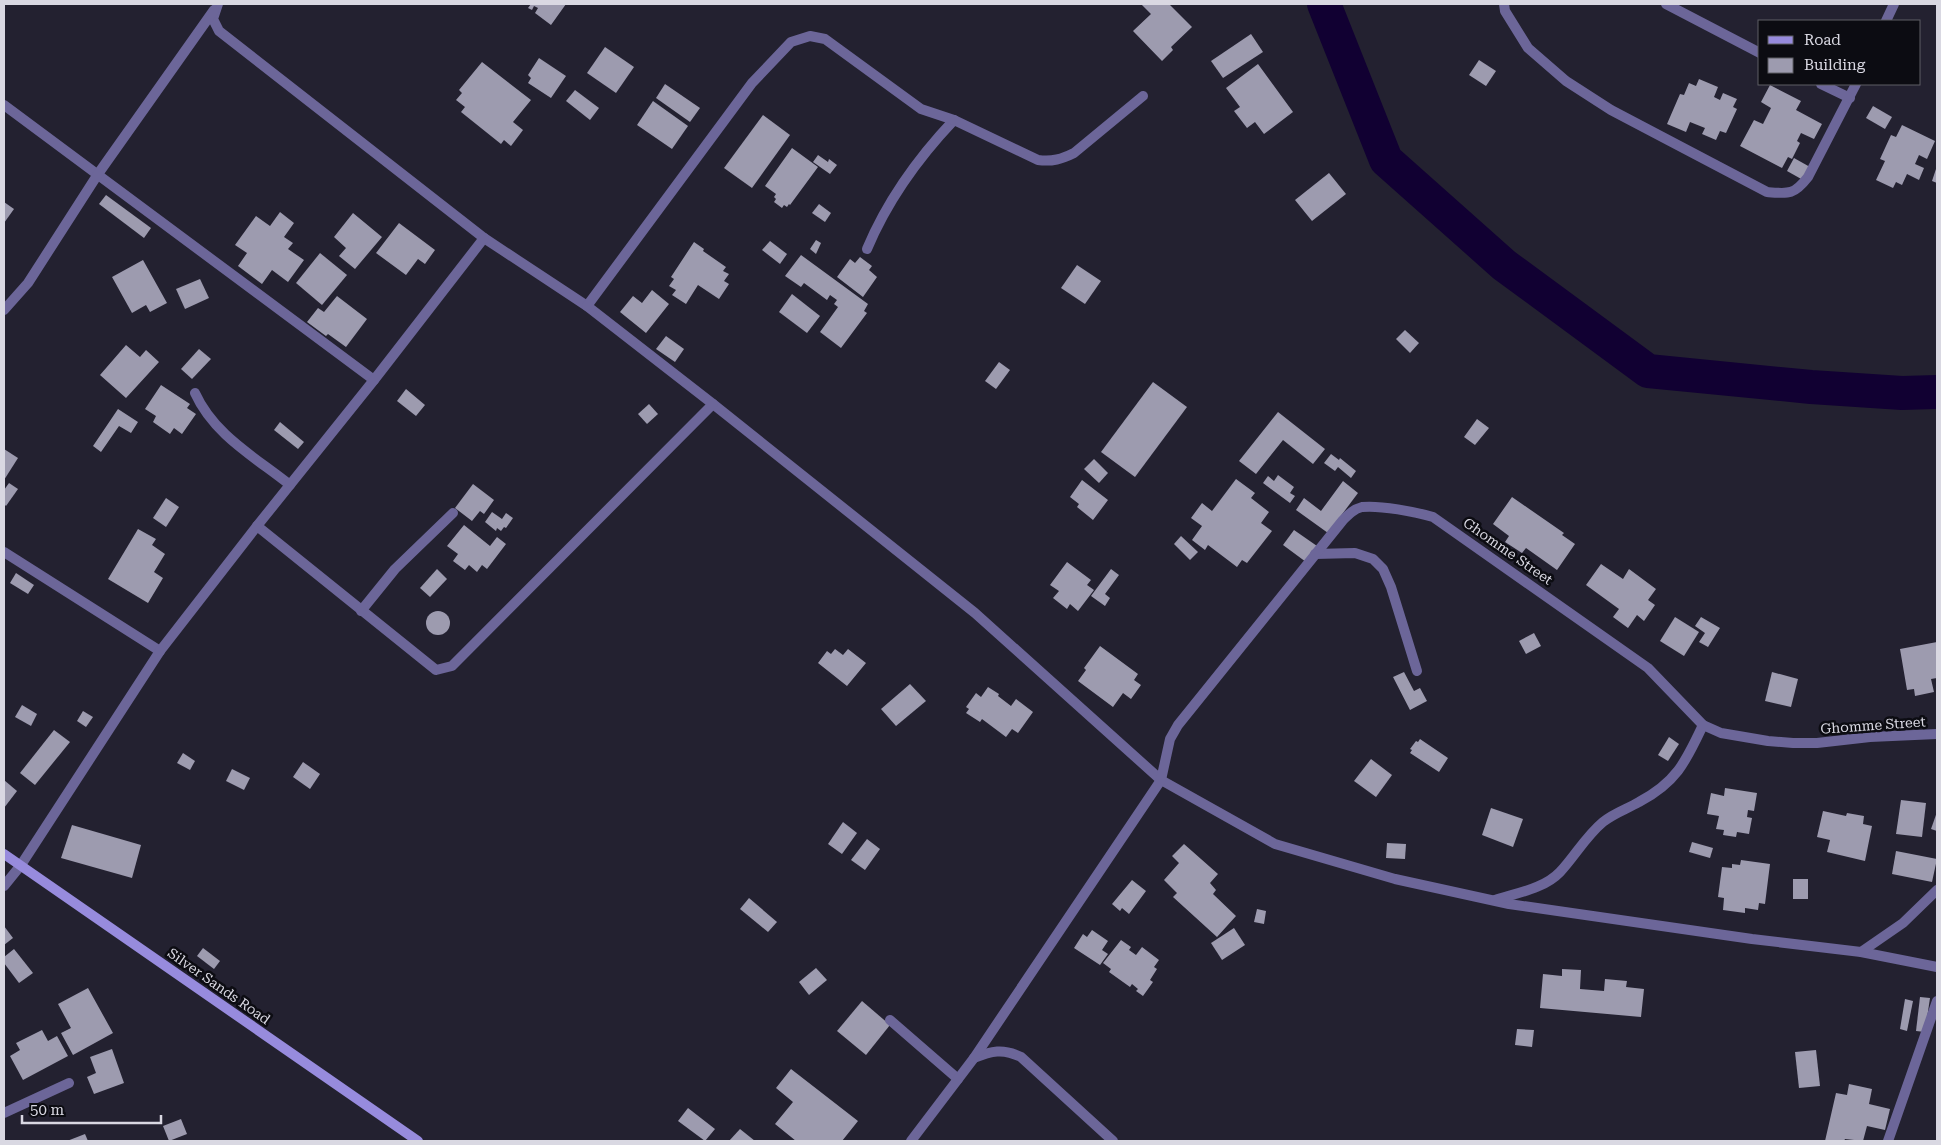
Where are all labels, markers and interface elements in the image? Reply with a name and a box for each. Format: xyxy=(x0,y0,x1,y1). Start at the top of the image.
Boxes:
legend xyxy=(1758,20,1921,85)
text: Road xyxy=(1804,31,1841,49)
text: Building xyxy=(1804,56,1866,74)
street label: Ghomme Street xyxy=(1460,514,1556,588)
street label: Ghomme Street xyxy=(1820,713,1926,737)
street label: Silver Sands Road xyxy=(165,945,273,1027)
scale bar xyxy=(22,1092,161,1124)
text: 50 m xyxy=(30,1101,65,1119)

